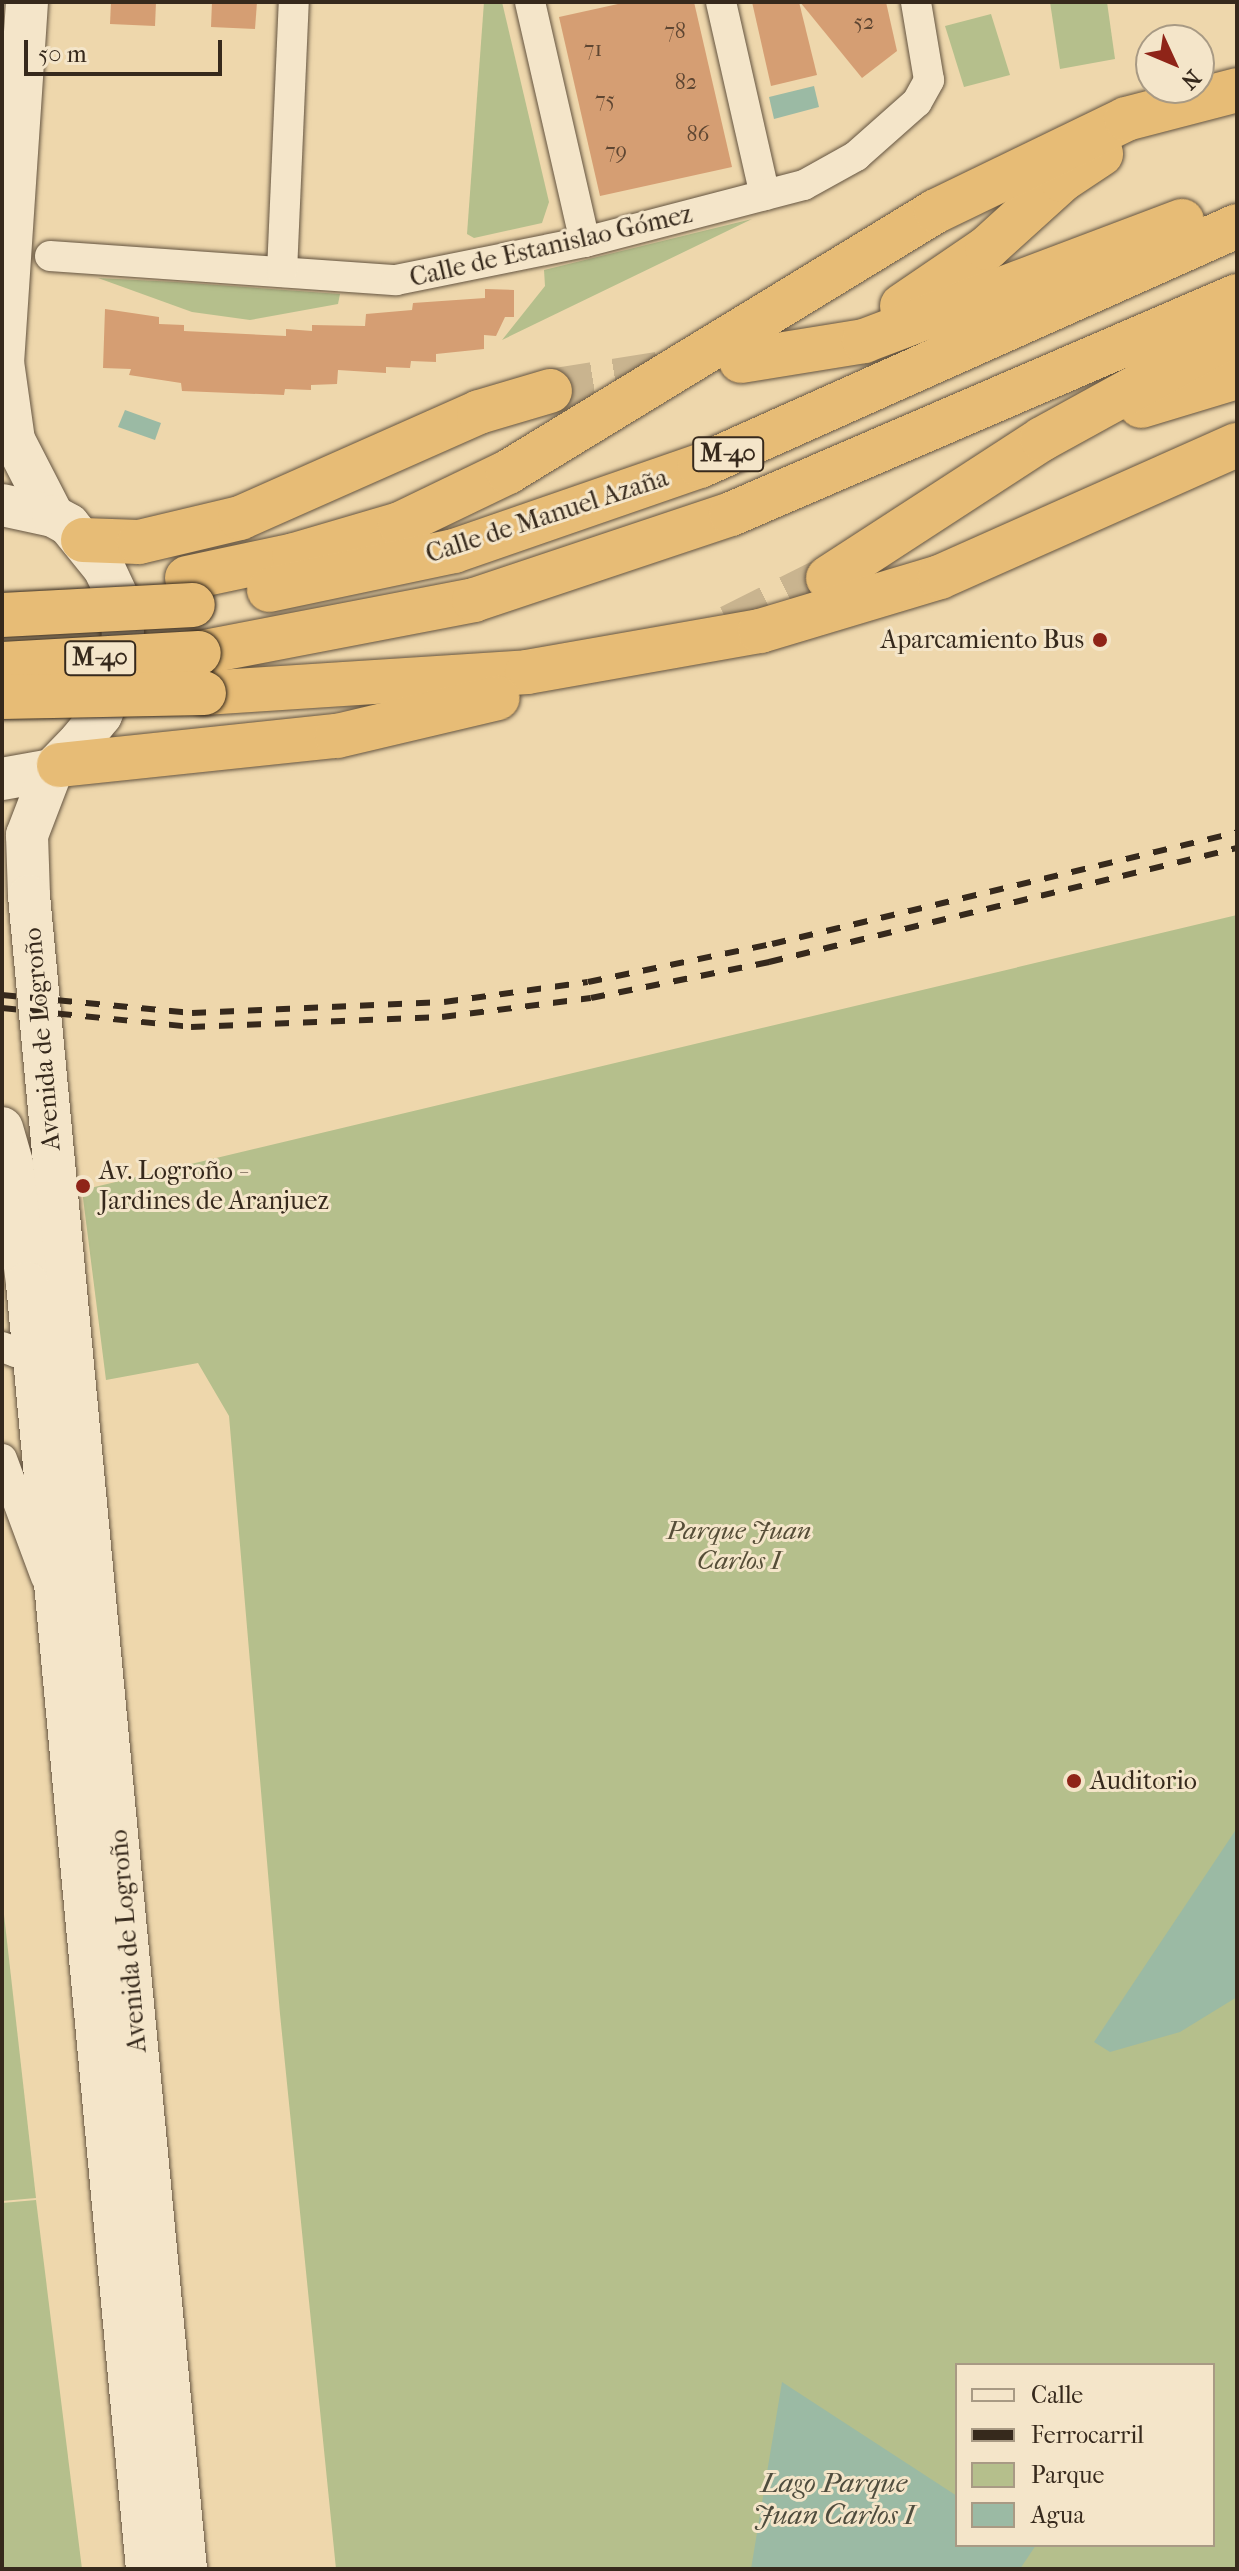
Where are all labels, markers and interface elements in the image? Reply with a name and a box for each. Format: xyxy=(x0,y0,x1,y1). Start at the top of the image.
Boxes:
house number: 52 xyxy=(854,10,874,36)
house number: 78 xyxy=(664,19,686,45)
scale bar xyxy=(28,24,226,74)
north arrow xyxy=(1135,24,1215,104)
house number: 71 xyxy=(584,37,602,63)
text: 50 m xyxy=(38,40,87,68)
text: N xyxy=(1176,64,1206,94)
house number: 82 xyxy=(675,70,697,96)
house number: 75 xyxy=(595,88,615,114)
house number: 86 xyxy=(687,122,709,148)
house number: 79 xyxy=(605,139,627,165)
street label: Calle de Estanislao Gómez xyxy=(407,198,695,294)
road number: M-40 xyxy=(692,434,764,474)
street label: Calle de Manuel Azaña xyxy=(422,462,672,570)
place label: Aparcamiento Bus xyxy=(880,624,1084,656)
marker: Aparcamiento Bus xyxy=(1091,631,1109,649)
road number: M-40 xyxy=(64,638,136,678)
street label: Avenida de Logroño xyxy=(17,926,67,1152)
place label: Av. Logroño - Jardines de Aranjuez xyxy=(99,1155,329,1216)
marker: Av. Logroño - Jardines de Aranjuez xyxy=(74,1177,92,1195)
park label: Parque Juan Carlos I xyxy=(667,1515,811,1576)
place label: Auditorio xyxy=(1090,1765,1197,1797)
marker: Auditorio xyxy=(1065,1772,1083,1790)
street label: Avenida de Logroño xyxy=(103,1828,153,2054)
legend xyxy=(955,2363,1215,2547)
text: Calle xyxy=(1031,2381,1083,2409)
text: Ferrocarril xyxy=(1031,2421,1144,2449)
text: Parque xyxy=(1031,2461,1104,2489)
water label: Lago Parque Juan Carlos I xyxy=(753,2466,915,2532)
text: Agua xyxy=(1031,2501,1084,2529)

